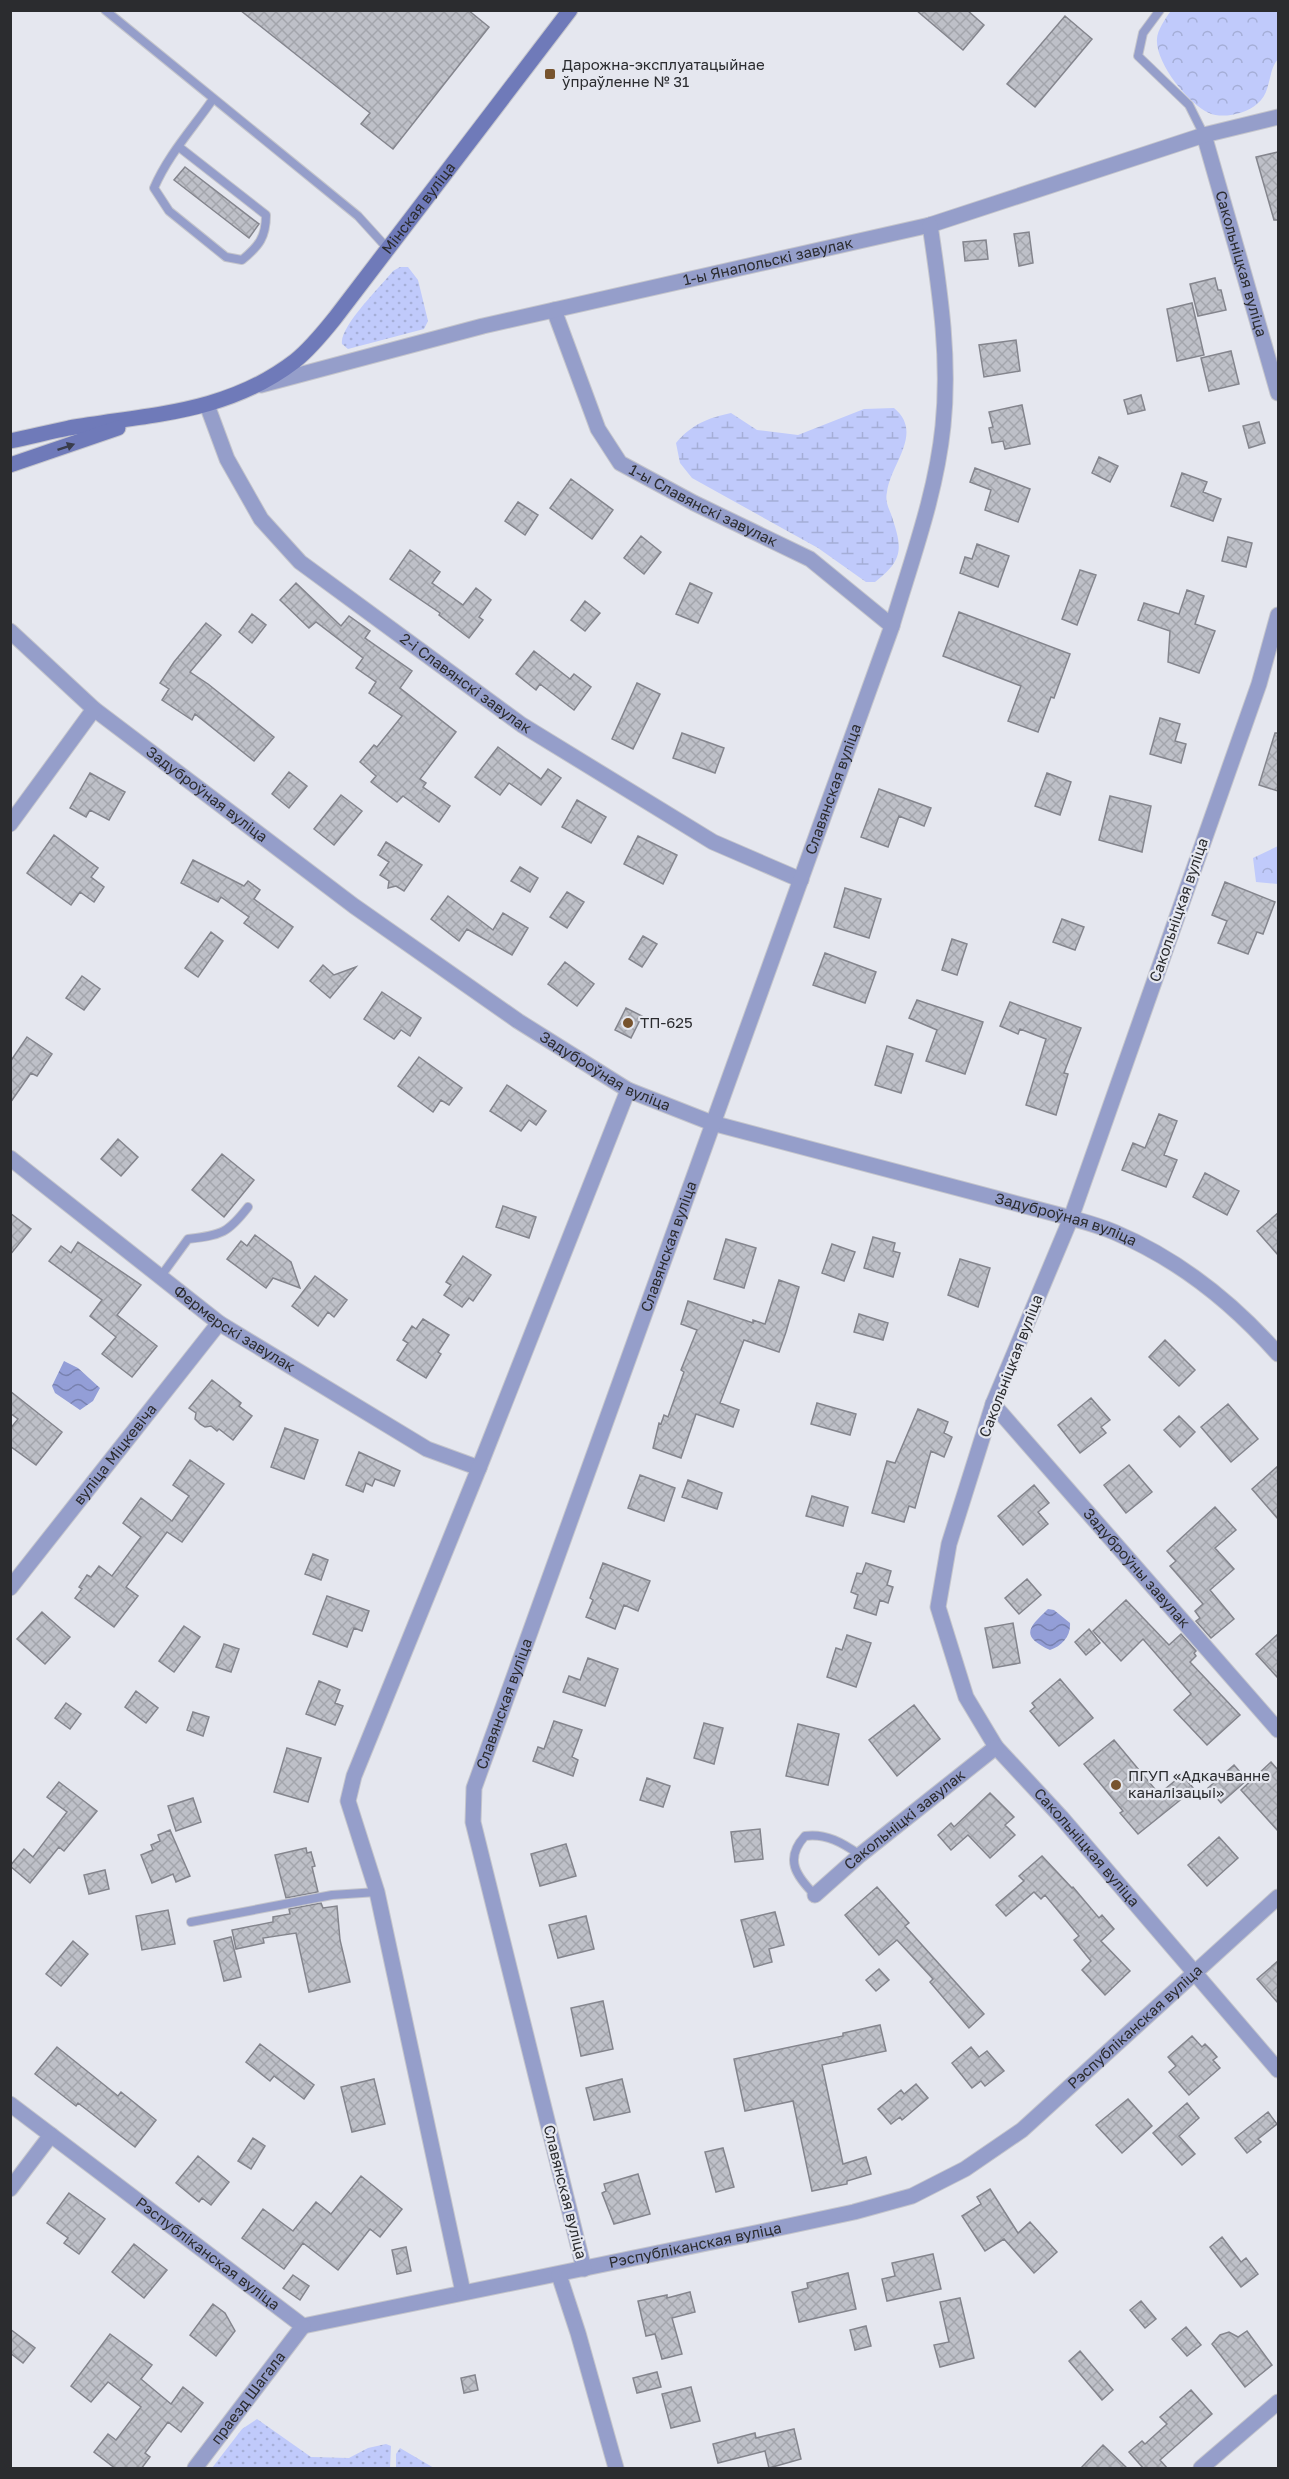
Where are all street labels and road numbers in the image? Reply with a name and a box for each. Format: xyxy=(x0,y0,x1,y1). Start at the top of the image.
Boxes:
street label: Мінская вуліца xyxy=(377,158,459,257)
street label: Сакольніцкая вуліца xyxy=(1212,188,1271,339)
street label: 1-ы Янапольскі завулак xyxy=(681,233,855,289)
street label: 1-ы Славянскі завулак xyxy=(626,460,781,550)
street label: 2-і Славянскі завулак xyxy=(397,629,535,737)
street label: Славянская вуліца xyxy=(801,721,864,857)
street label: Задуброўная вуліца xyxy=(143,742,272,845)
street label: Сакольніцкая вуліца xyxy=(1145,835,1211,984)
street label: Задуброўная вуліца xyxy=(537,1027,673,1114)
street label: Славянская вуліца xyxy=(636,1178,700,1314)
street label: Задуброўная вуліца xyxy=(993,1188,1140,1249)
street label: Фермерскі завулак xyxy=(170,1281,299,1375)
street label: Сакольніцкая вуліца xyxy=(975,1292,1046,1439)
street label: вуліца Міцкевіча xyxy=(69,1400,160,1508)
street label: Задуброўны завулак xyxy=(1080,1504,1195,1631)
street label: Славянская вуліца xyxy=(472,1636,535,1771)
street label: Сакольніцкі завулак xyxy=(840,1765,968,1873)
street label: Сакольніцкая вуліца xyxy=(1031,1784,1144,1910)
street label: Рэспубліканская вуліца xyxy=(1063,1960,1206,2092)
street label: Славянская вуліца xyxy=(541,2123,591,2261)
street label: Рэспубліканская вуліца xyxy=(133,2193,284,2313)
street label: Рэспубліканская вуліца xyxy=(607,2218,783,2271)
street label: праезд Шагала xyxy=(207,2347,288,2447)

